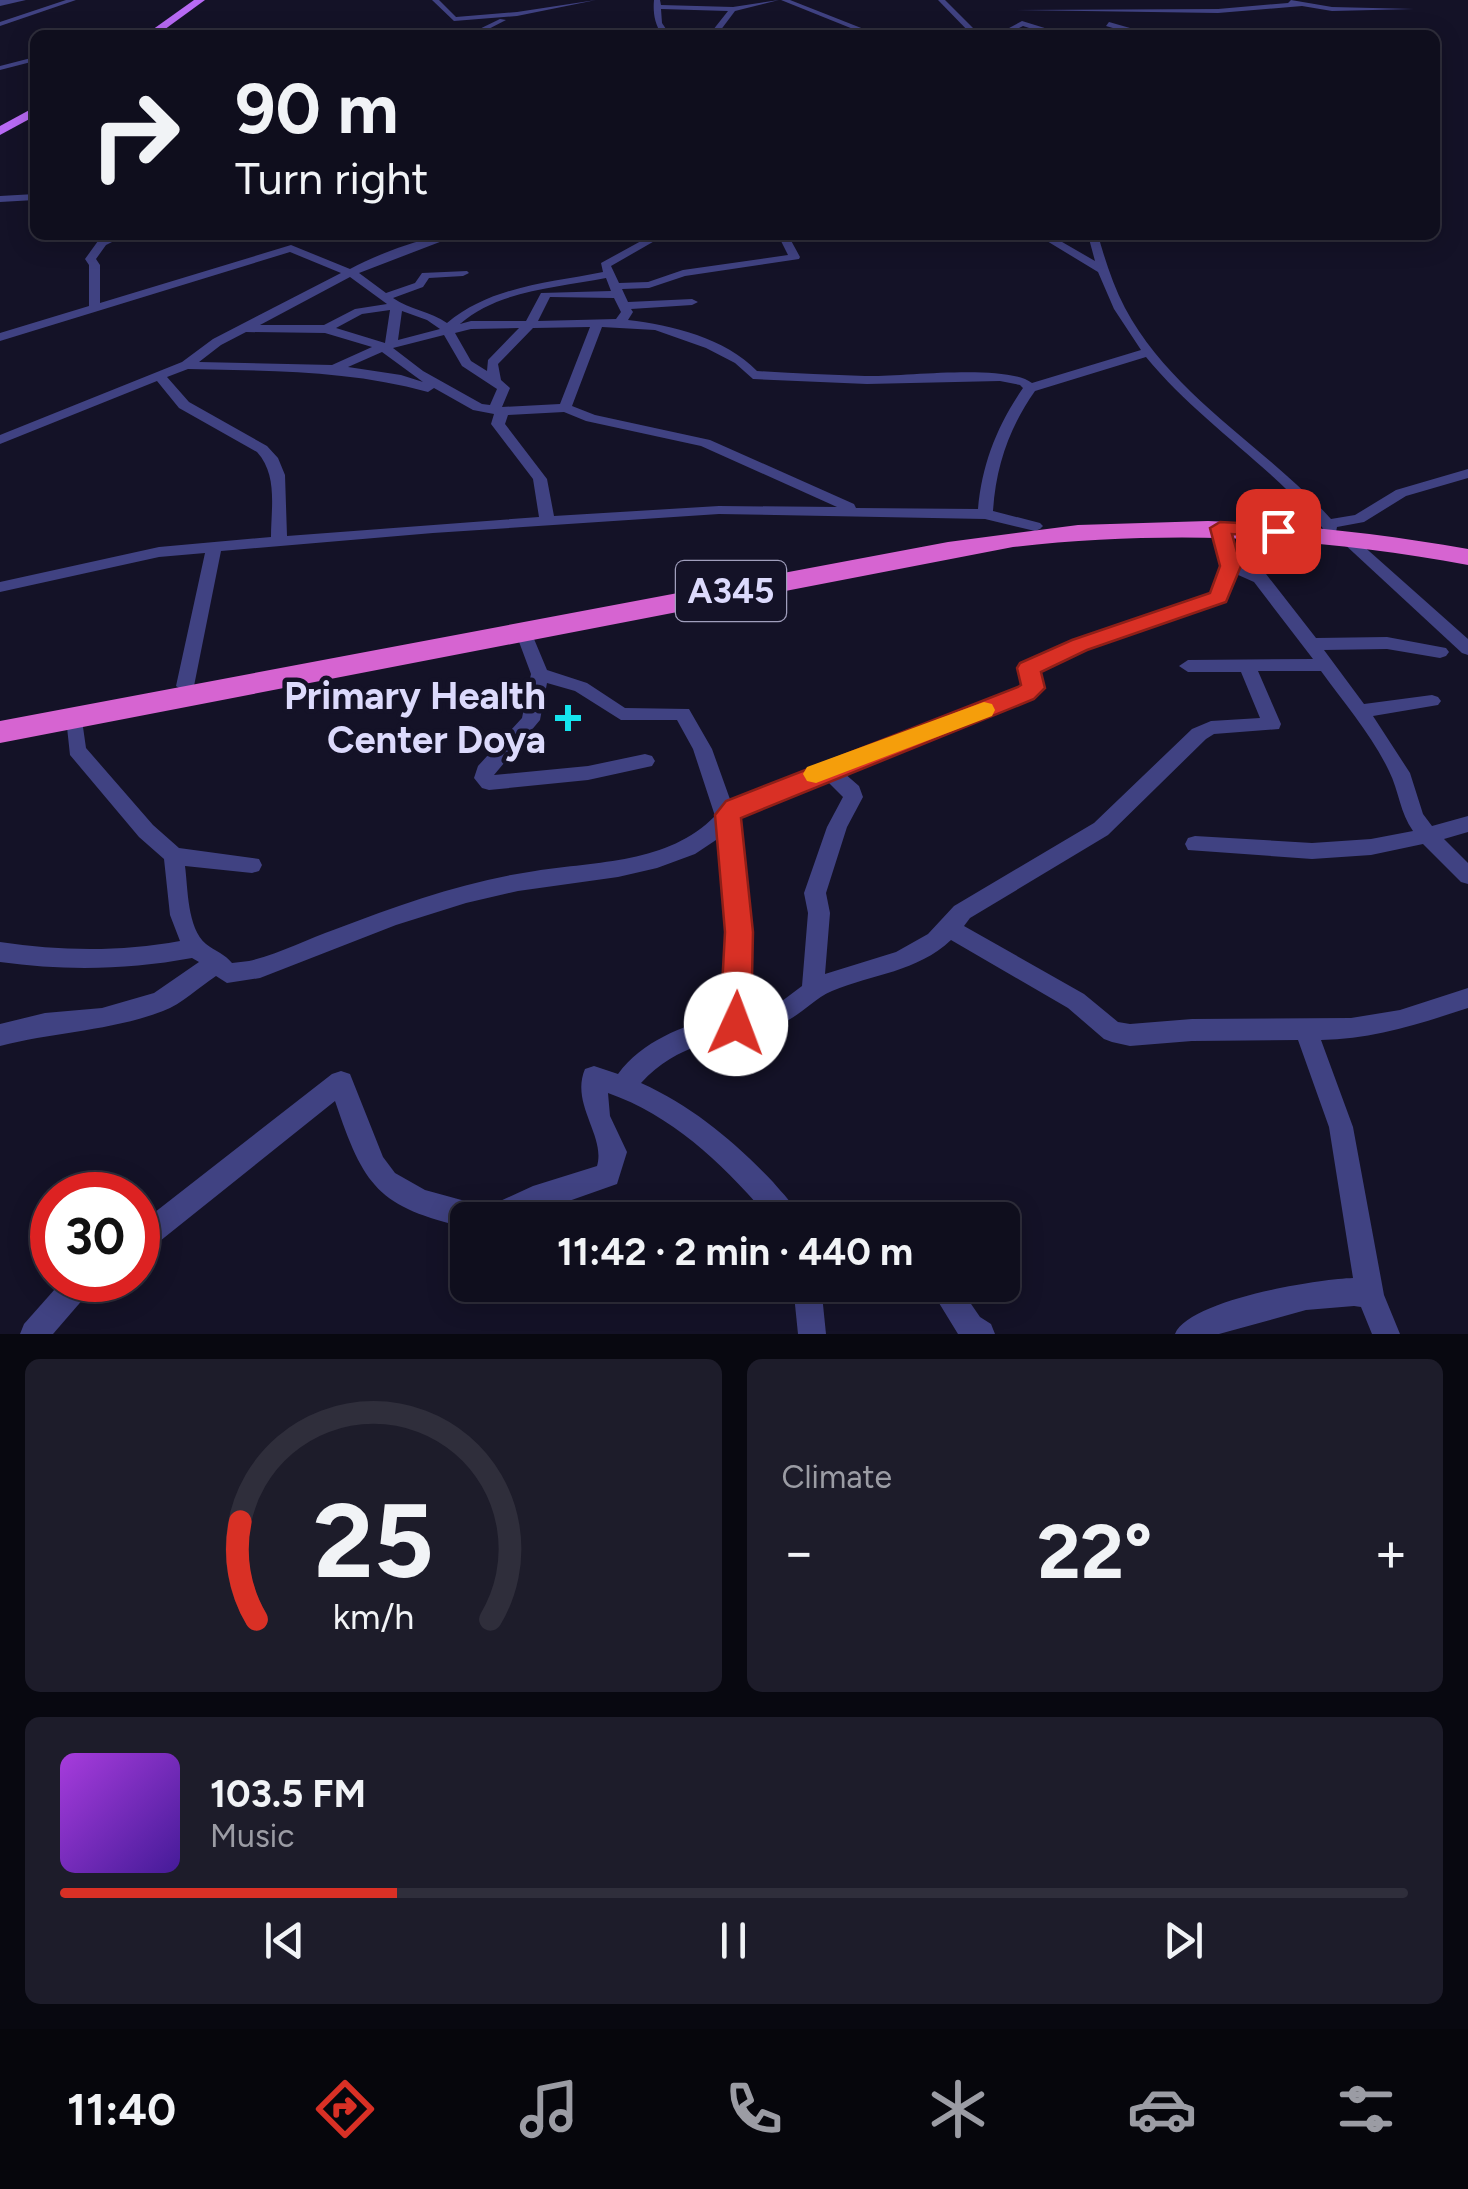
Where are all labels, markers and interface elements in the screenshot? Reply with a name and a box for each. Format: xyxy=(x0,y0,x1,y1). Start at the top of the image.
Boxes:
text: 90 m xyxy=(235,66,399,151)
icon: right xyxy=(70,70,200,200)
text: Turn right xyxy=(235,151,428,205)
pin xyxy=(1236,489,1321,574)
icon: arrive xyxy=(1251,504,1306,559)
road number: A345 xyxy=(676,561,786,621)
place label: Primary Health Center Doya xyxy=(284,673,546,763)
marker: Primary Health Center Doya xyxy=(555,705,581,731)
position arrow xyxy=(684,972,788,1076)
speed limit sign: 30 xyxy=(30,1172,160,1302)
text: 11:42 · 2 min · 440 m xyxy=(557,1229,913,1275)
text: Climate xyxy=(782,1458,892,1496)
text: 25 xyxy=(313,1478,434,1603)
text: 22° xyxy=(1037,1507,1152,1597)
text: − xyxy=(782,1519,816,1585)
text: + xyxy=(1374,1519,1408,1585)
text: km/h xyxy=(332,1595,414,1638)
text: 103.5 FM xyxy=(210,1771,366,1817)
text: Music xyxy=(210,1817,295,1855)
icon: previous xyxy=(257,1913,312,1968)
icon: pause xyxy=(706,1913,761,1968)
icon: next xyxy=(1156,1913,1211,1968)
icon: directions xyxy=(310,2074,380,2144)
icon: music xyxy=(514,2074,584,2144)
icon: phone xyxy=(719,2074,789,2144)
icon: climate xyxy=(923,2074,993,2144)
icon: car xyxy=(1127,2074,1197,2144)
icon: filters xyxy=(1331,2074,1401,2144)
text: 11:40 xyxy=(67,2082,176,2136)

